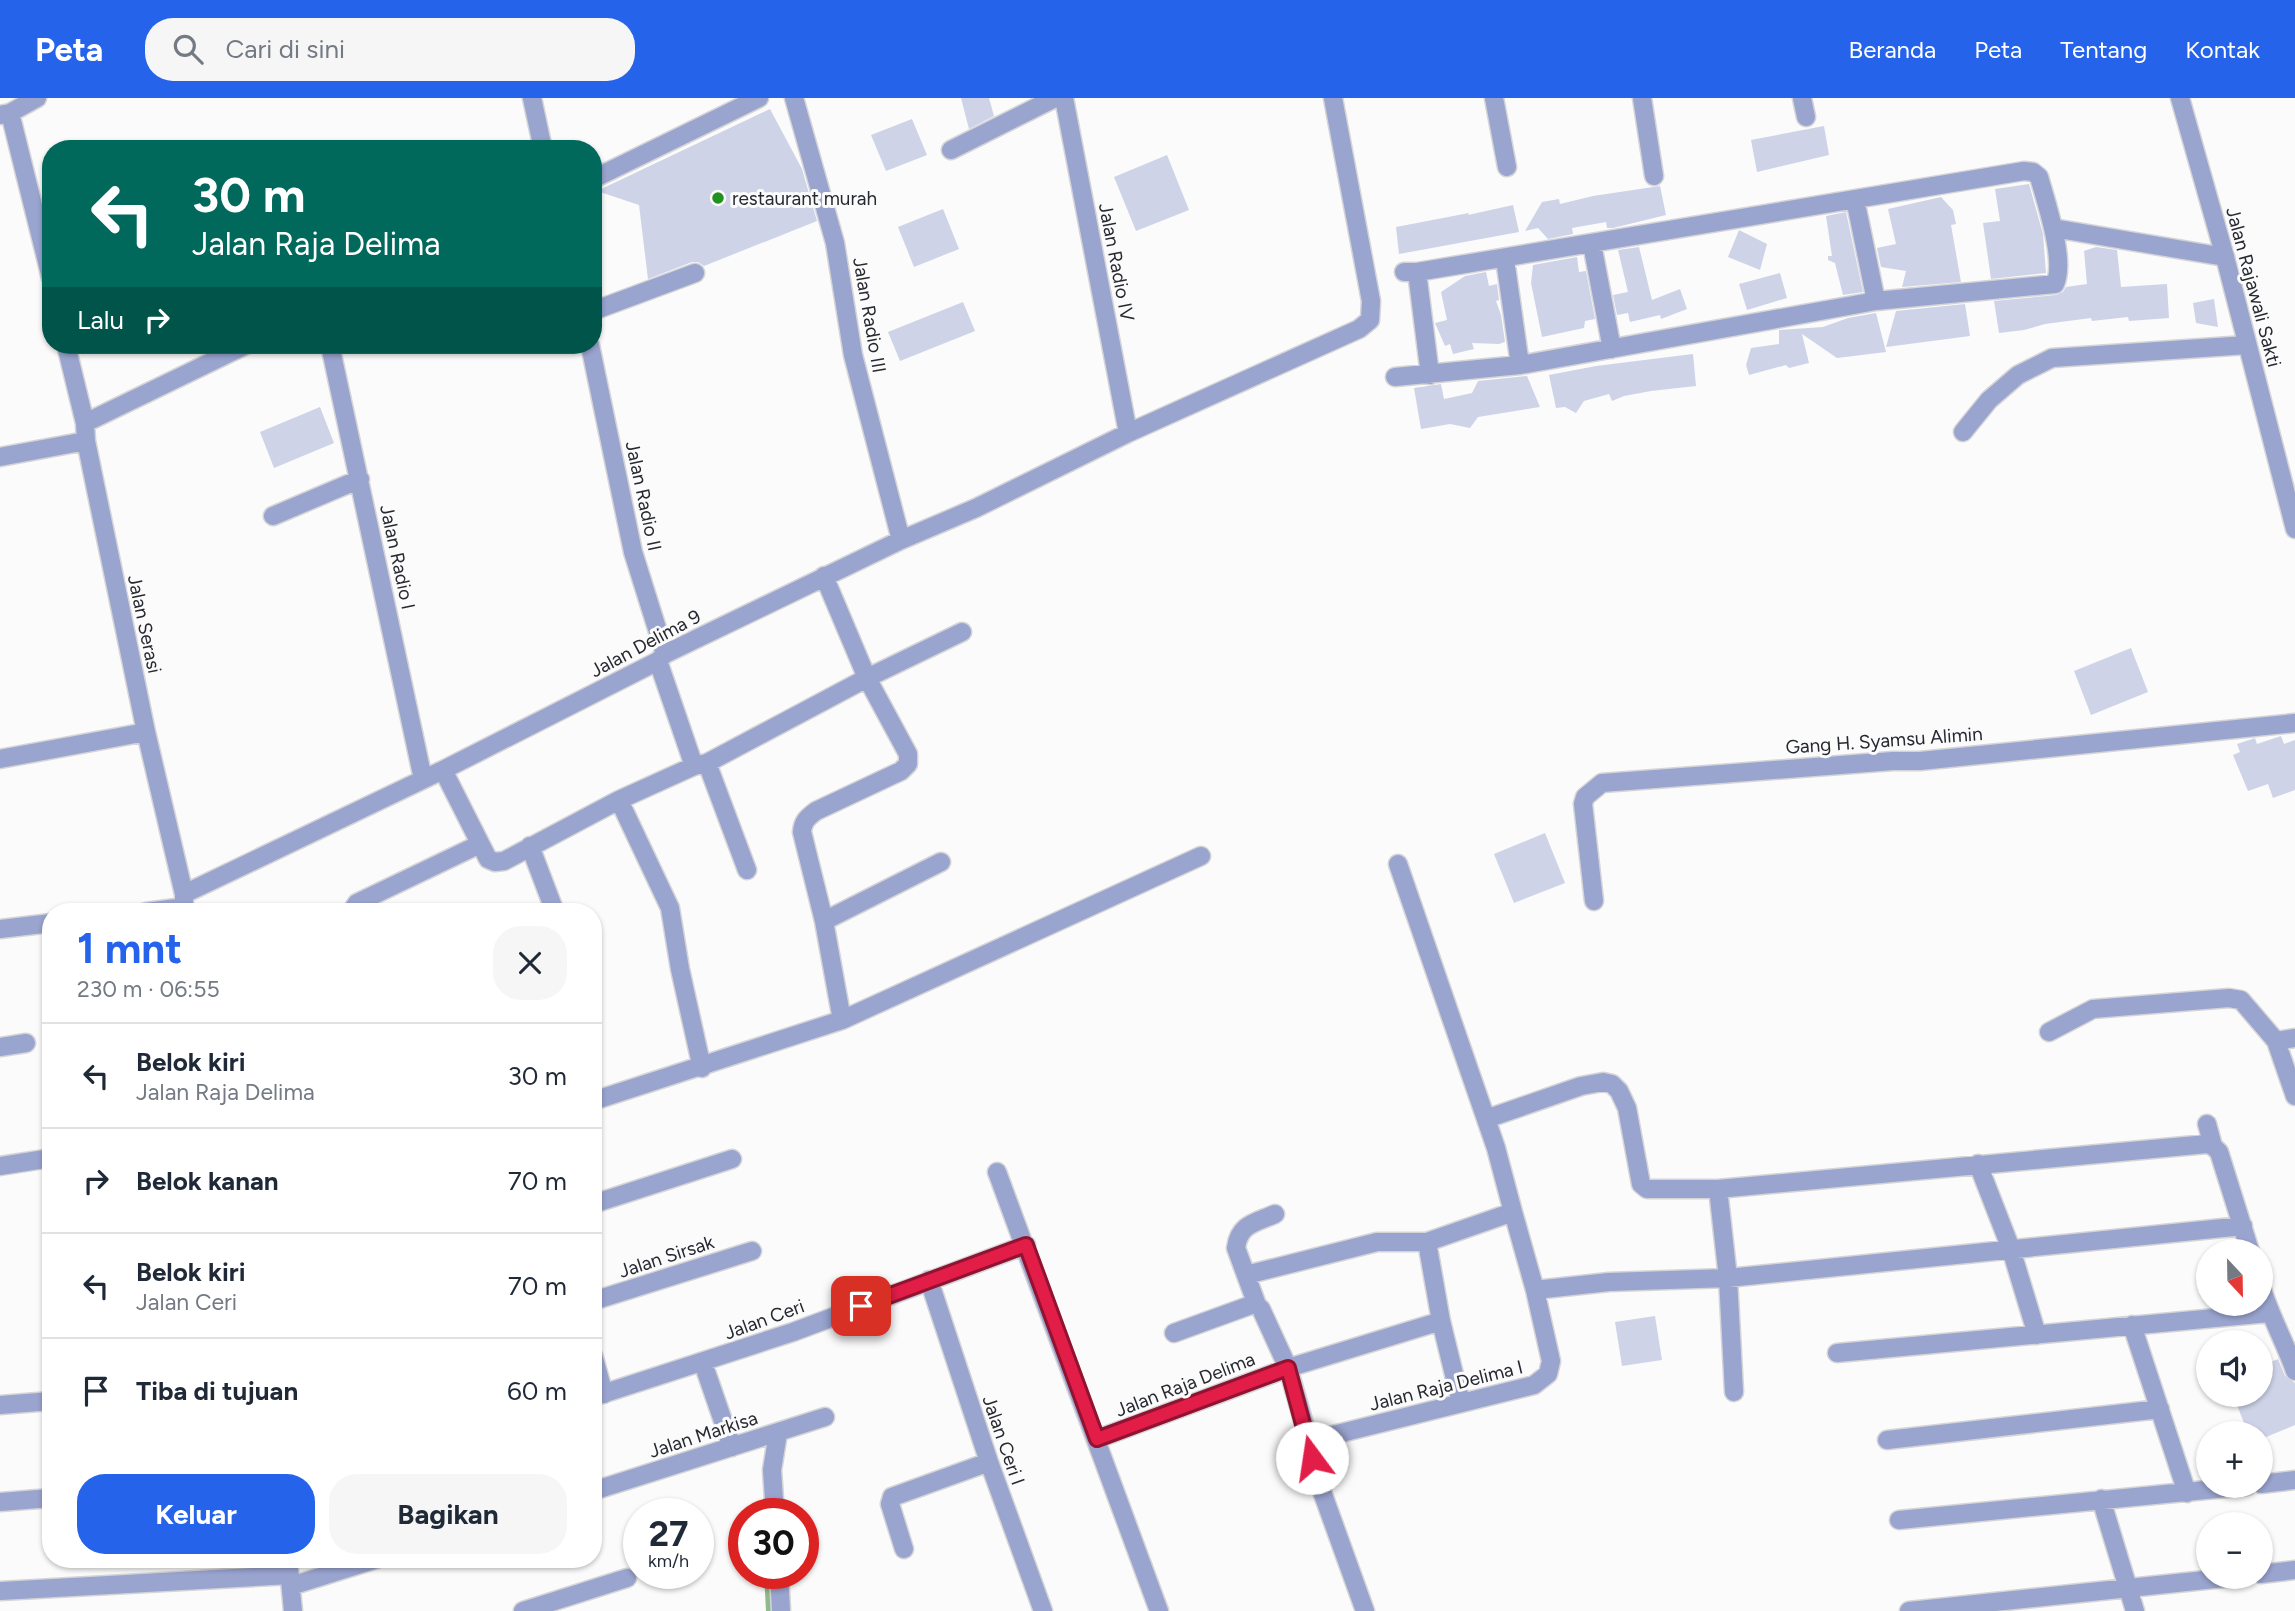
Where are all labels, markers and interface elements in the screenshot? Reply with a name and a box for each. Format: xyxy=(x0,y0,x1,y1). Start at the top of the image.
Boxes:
search box xyxy=(145,18,635,81)
text: Peta xyxy=(35,30,103,69)
icon: search xyxy=(169,30,207,68)
text: Cari di sini xyxy=(225,33,345,65)
text: Beranda xyxy=(1849,35,1936,64)
text: Peta xyxy=(1974,35,2022,64)
text: Tentang xyxy=(2060,35,2147,64)
text: Kontak xyxy=(2185,35,2260,64)
text: 30 m xyxy=(192,165,305,224)
icon: left xyxy=(77,168,168,259)
place label: restaurant murah xyxy=(732,187,877,210)
marker: restaurant murah xyxy=(710,190,726,206)
street label: Jalan Radio IV xyxy=(1094,201,1139,323)
street label: Jalan Rajawali Sakti xyxy=(2221,205,2286,370)
text: Jalan Raja Delima xyxy=(192,225,441,263)
street label: Jalan Radio III xyxy=(848,256,891,375)
icon: right xyxy=(138,301,176,339)
text: Lalu xyxy=(77,304,124,336)
street label: Jalan Radio II xyxy=(621,439,666,553)
street label: Jalan Radio I xyxy=(375,503,420,612)
street label: Jalan Serasi xyxy=(123,573,166,675)
street label: Jalan Delima 9 xyxy=(586,605,704,682)
street label: Gang H. Syamsu Alimin xyxy=(1785,722,1983,759)
text: 1 mnt xyxy=(77,923,182,974)
button: close xyxy=(493,926,567,1000)
text: 230 m · 06:55 xyxy=(77,975,220,1003)
text: Belok kiri xyxy=(136,1046,245,1078)
icon: left xyxy=(77,1057,115,1095)
text: 30 m xyxy=(508,1060,567,1092)
text: Jalan Raja Delima xyxy=(136,1078,315,1106)
icon: right xyxy=(77,1162,115,1200)
text: Belok kanan xyxy=(136,1165,279,1197)
text: 70 m xyxy=(508,1165,567,1197)
street label: Jalan Sirsak xyxy=(616,1230,717,1283)
north arrow xyxy=(2196,1239,2273,1316)
map controls xyxy=(2196,1239,2273,1589)
text: Belok kiri xyxy=(136,1256,245,1288)
icon: left xyxy=(77,1267,115,1305)
text: 70 m xyxy=(508,1270,567,1302)
pin xyxy=(831,1276,891,1336)
icon: arrive xyxy=(842,1287,880,1325)
text: Jalan Ceri xyxy=(136,1288,237,1316)
street label: Jalan Ceri xyxy=(721,1294,807,1345)
button: sound xyxy=(2196,1330,2273,1407)
street label: Jalan Raja Delima xyxy=(1112,1347,1258,1422)
street label: Jalan Raja Delima I xyxy=(1367,1355,1525,1416)
icon: arrive xyxy=(77,1372,115,1410)
text: Tiba di tujuan xyxy=(136,1375,298,1407)
text: 60 m xyxy=(507,1375,567,1407)
street label: Jalan Ceri I xyxy=(977,1392,1030,1488)
street label: Jalan Markisa xyxy=(646,1406,760,1463)
position arrow xyxy=(1275,1421,1349,1495)
button: + xyxy=(2196,1421,2273,1498)
button: Keluar xyxy=(77,1474,315,1554)
button: Bagikan xyxy=(329,1474,567,1554)
speed limit sign: 30 xyxy=(728,1498,819,1589)
button: − xyxy=(2196,1512,2273,1589)
text: 27 xyxy=(649,1513,688,1555)
text: km/h xyxy=(648,1550,689,1572)

